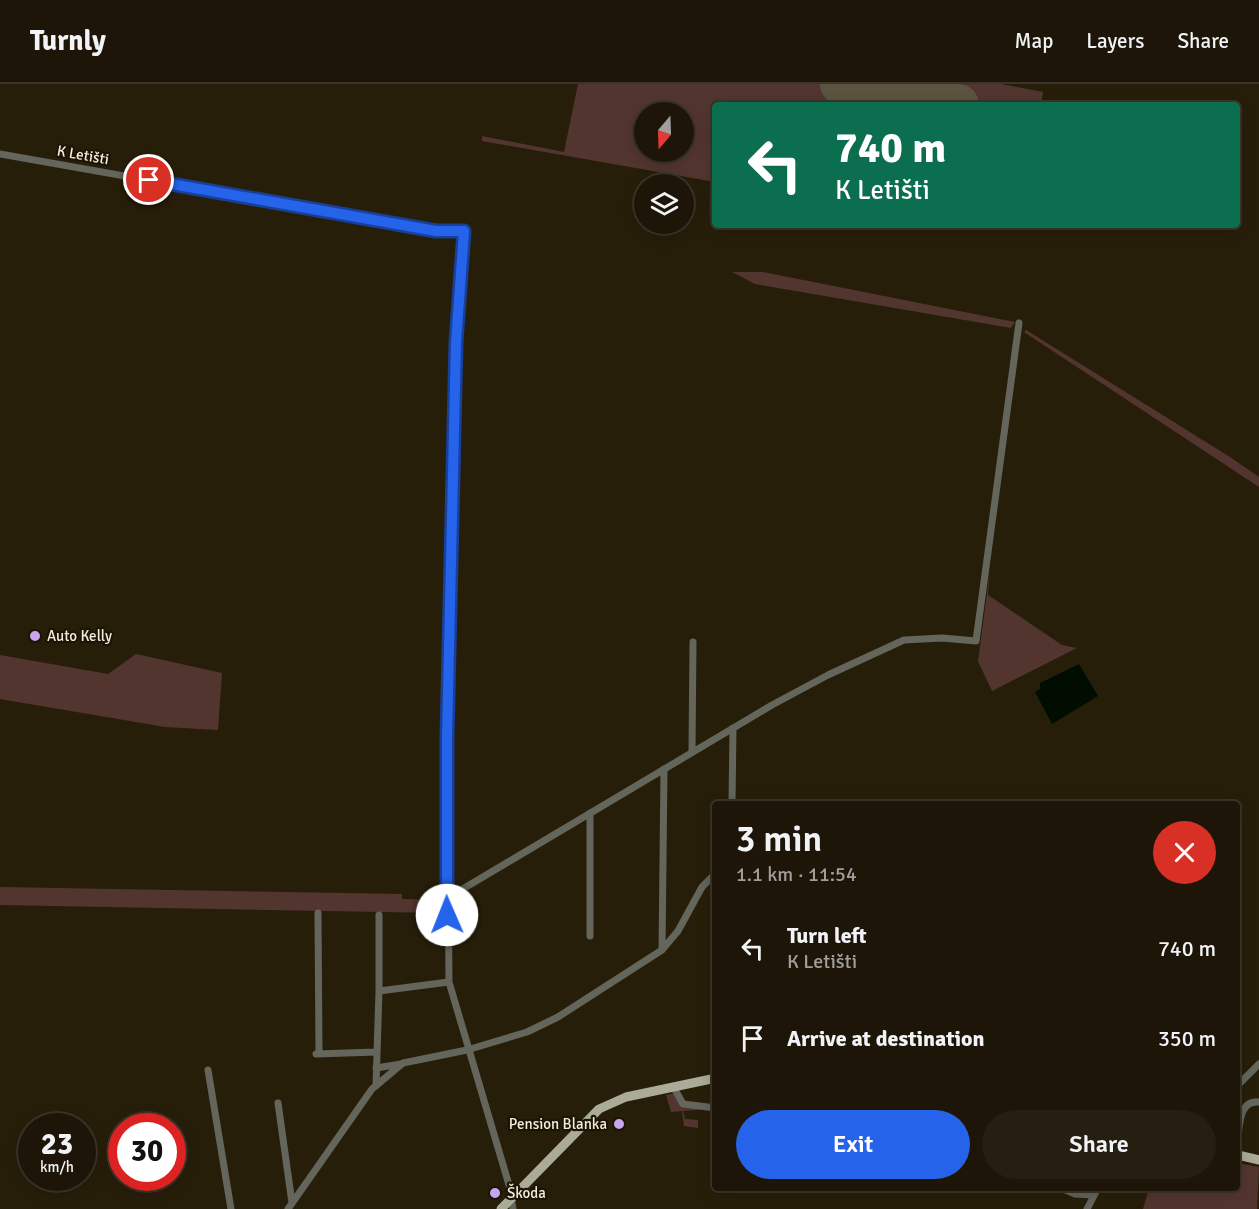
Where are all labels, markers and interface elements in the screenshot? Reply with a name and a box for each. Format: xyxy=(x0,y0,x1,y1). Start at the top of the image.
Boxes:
text: Turnly xyxy=(30,24,106,58)
text: Map xyxy=(1015,28,1053,54)
text: Layers xyxy=(1086,28,1144,54)
text: Share xyxy=(1177,28,1229,54)
north arrow xyxy=(634,102,694,162)
map controls xyxy=(634,102,694,234)
text: 740 m xyxy=(835,123,946,174)
icon: left xyxy=(736,126,814,204)
street label: K Letišti xyxy=(56,142,110,168)
pin xyxy=(123,154,174,205)
icon: arrive xyxy=(132,163,165,196)
button: layers xyxy=(634,174,694,234)
text: K Letišti xyxy=(835,174,930,207)
place label: Auto Kelly xyxy=(47,627,112,645)
marker: Auto Kelly xyxy=(28,629,42,643)
text: 3 min xyxy=(736,817,822,862)
button: close xyxy=(1153,821,1216,884)
text: 1.1 km · 11:54 xyxy=(736,862,857,887)
position arrow xyxy=(415,883,479,947)
text: Turn left xyxy=(787,922,867,949)
icon: left xyxy=(736,932,769,965)
text: 740 m xyxy=(1158,935,1216,962)
text: K Letišti xyxy=(787,949,857,974)
icon: arrive xyxy=(736,1022,769,1055)
text: Arrive at destination xyxy=(787,1025,984,1052)
text: 350 m xyxy=(1158,1025,1216,1052)
button: Exit xyxy=(736,1110,970,1179)
button: Share xyxy=(982,1110,1216,1179)
speed limit sign: 30 xyxy=(108,1113,186,1191)
place label: Pension Blanka xyxy=(509,1115,607,1133)
marker: Pension Blanka xyxy=(612,1117,626,1131)
text: 23 xyxy=(41,1126,73,1163)
text: km/h xyxy=(40,1158,74,1176)
place label: Škoda xyxy=(507,1183,546,1202)
marker: Škoda xyxy=(488,1186,502,1200)

